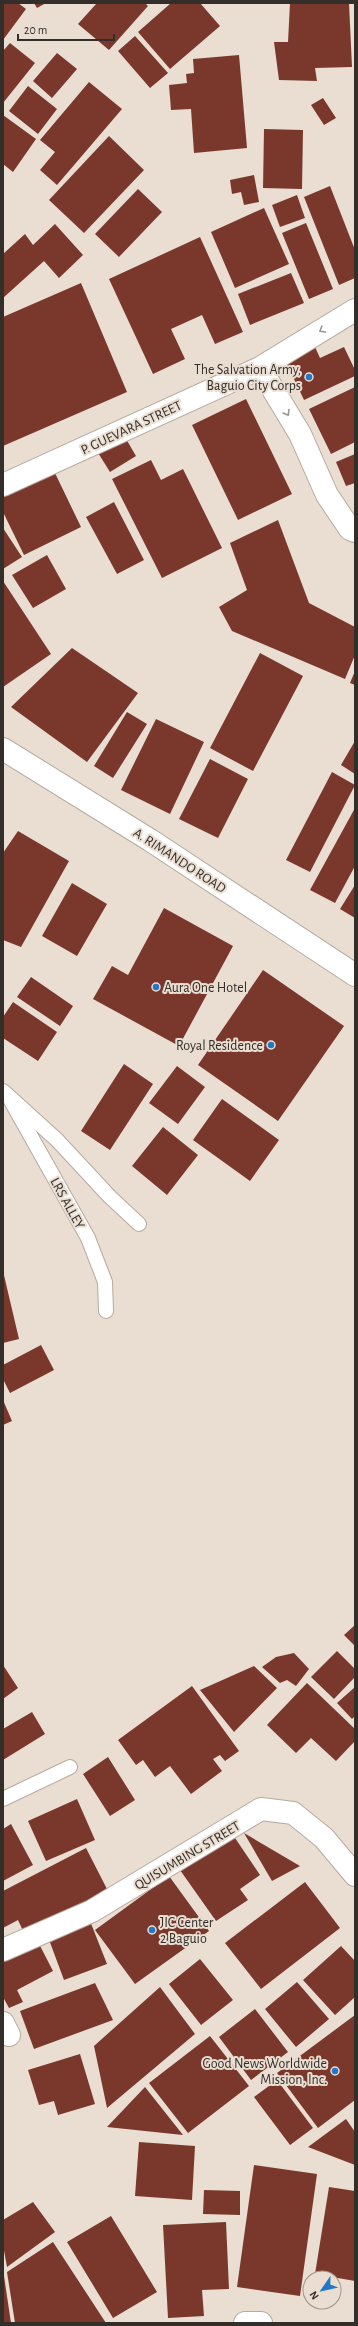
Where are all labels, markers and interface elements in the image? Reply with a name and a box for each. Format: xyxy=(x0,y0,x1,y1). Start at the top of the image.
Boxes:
scale bar xyxy=(18,16,114,42)
text: 20 m xyxy=(24,24,47,36)
one-way arrow xyxy=(319,326,326,333)
place label: The Salvation Army, Baguio City Corps xyxy=(194,363,301,393)
marker: The Salvation Army, Baguio City Corps xyxy=(304,372,314,382)
street label: P. GUEVARA STREET xyxy=(79,398,184,457)
one-way arrow xyxy=(282,409,290,416)
street label: A. RIMANDO ROAD xyxy=(131,826,228,896)
place label: Aura One Hotel xyxy=(164,981,247,995)
marker: Aura One Hotel xyxy=(151,982,161,992)
place label: Royal Residence xyxy=(176,1039,263,1053)
marker: Royal Residence xyxy=(266,1040,276,1050)
street label: LRS ALLEY xyxy=(47,1175,87,1232)
street label: QUISUMBING STREET xyxy=(132,1819,243,1893)
place label: JIC Center 2 Baguio xyxy=(160,1916,214,1946)
marker: JIC Center 2 Baguio xyxy=(147,1925,157,1935)
place label: Good News Worldwide Mission, Inc. xyxy=(203,2057,327,2087)
marker: Good News Worldwide Mission, Inc. xyxy=(330,2066,340,2076)
north arrow xyxy=(302,2270,342,2310)
text: N xyxy=(307,2289,321,2302)

